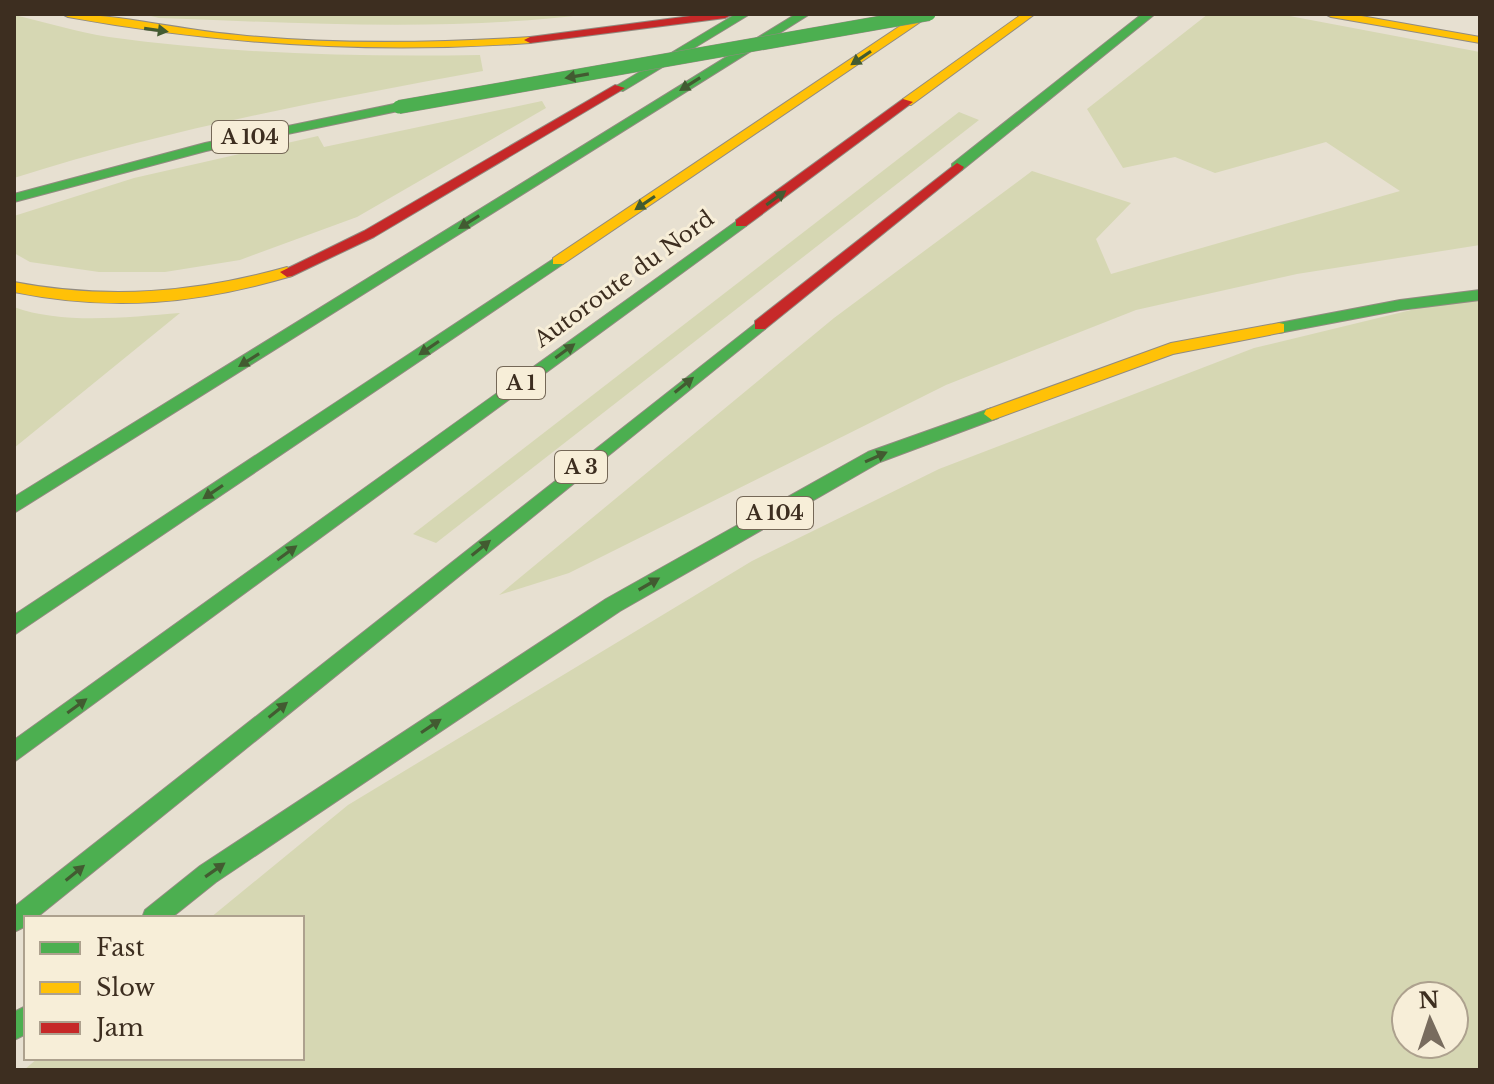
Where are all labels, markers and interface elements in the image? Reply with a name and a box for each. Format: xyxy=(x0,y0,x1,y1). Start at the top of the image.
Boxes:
one-way arrow xyxy=(144,24,169,37)
one-way arrow xyxy=(850,50,871,65)
one-way arrow xyxy=(564,71,589,83)
one-way arrow xyxy=(679,77,701,91)
road number: A 104 xyxy=(212,121,288,153)
one-way arrow xyxy=(765,191,786,206)
one-way arrow xyxy=(635,195,656,210)
street label: Autoroute du Nord xyxy=(528,205,719,354)
one-way arrow xyxy=(458,214,481,229)
one-way arrow xyxy=(419,340,440,355)
one-way arrow xyxy=(555,344,576,359)
one-way arrow xyxy=(238,352,260,366)
road number: A 1 xyxy=(497,367,545,399)
one-way arrow xyxy=(674,377,694,394)
road number: A 3 xyxy=(555,451,607,483)
one-way arrow xyxy=(864,451,887,464)
one-way arrow xyxy=(203,485,224,500)
road number: A 104 xyxy=(737,497,813,529)
one-way arrow xyxy=(471,540,491,556)
one-way arrow xyxy=(277,546,298,562)
one-way arrow xyxy=(638,577,660,591)
one-way arrow xyxy=(67,699,87,715)
one-way arrow xyxy=(268,702,288,719)
one-way arrow xyxy=(420,719,442,734)
one-way arrow xyxy=(204,863,225,878)
one-way arrow xyxy=(65,865,85,881)
legend xyxy=(24,916,304,1060)
text: Fast xyxy=(96,933,144,962)
text: Slow xyxy=(96,973,155,1002)
north arrow xyxy=(1390,980,1470,1060)
text: N xyxy=(1418,986,1440,1015)
text: Jam xyxy=(93,1013,144,1042)

